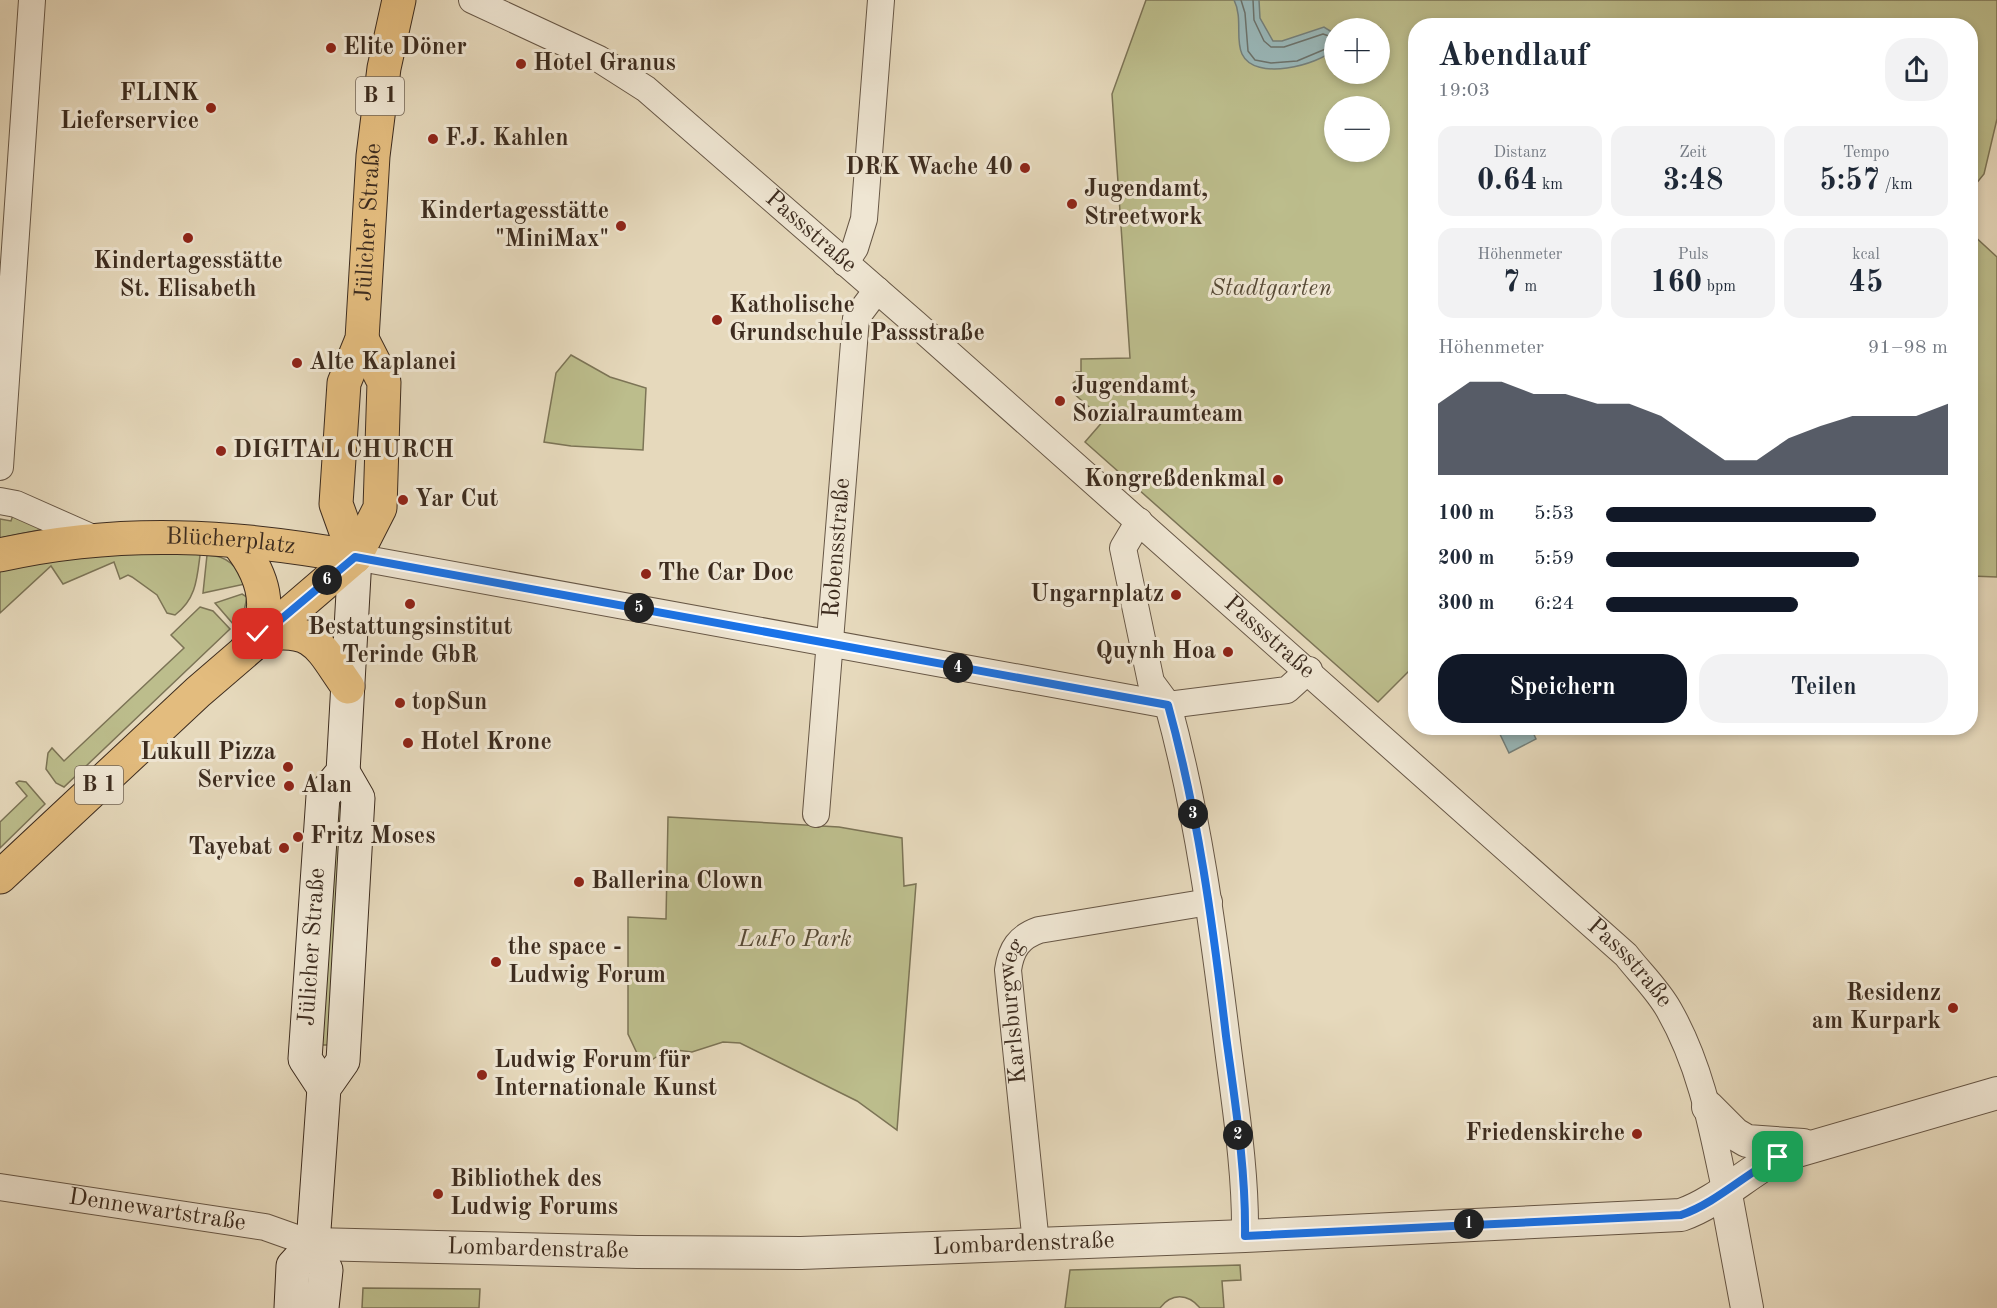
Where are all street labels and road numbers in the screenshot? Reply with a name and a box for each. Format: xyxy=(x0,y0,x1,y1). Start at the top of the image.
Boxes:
road number: B 1 xyxy=(356,77,404,115)
street label: Jülicher Straße xyxy=(352,142,387,302)
street label: Passstraße xyxy=(760,186,861,278)
street label: Robensstraße xyxy=(820,477,855,619)
street label: Blücherplatz xyxy=(166,525,297,559)
street label: Passstraße xyxy=(1219,591,1319,684)
road number: B 1 xyxy=(75,766,123,804)
street label: Jülicher Straße xyxy=(295,867,330,1027)
street label: Passstraße xyxy=(1582,914,1676,1012)
street label: Karlsburgweg xyxy=(995,934,1032,1085)
street label: Dennewartstraße xyxy=(67,1186,247,1236)
street label: Lombardenstraße xyxy=(932,1229,1115,1260)
street label: Lombardenstraße xyxy=(447,1235,629,1264)

